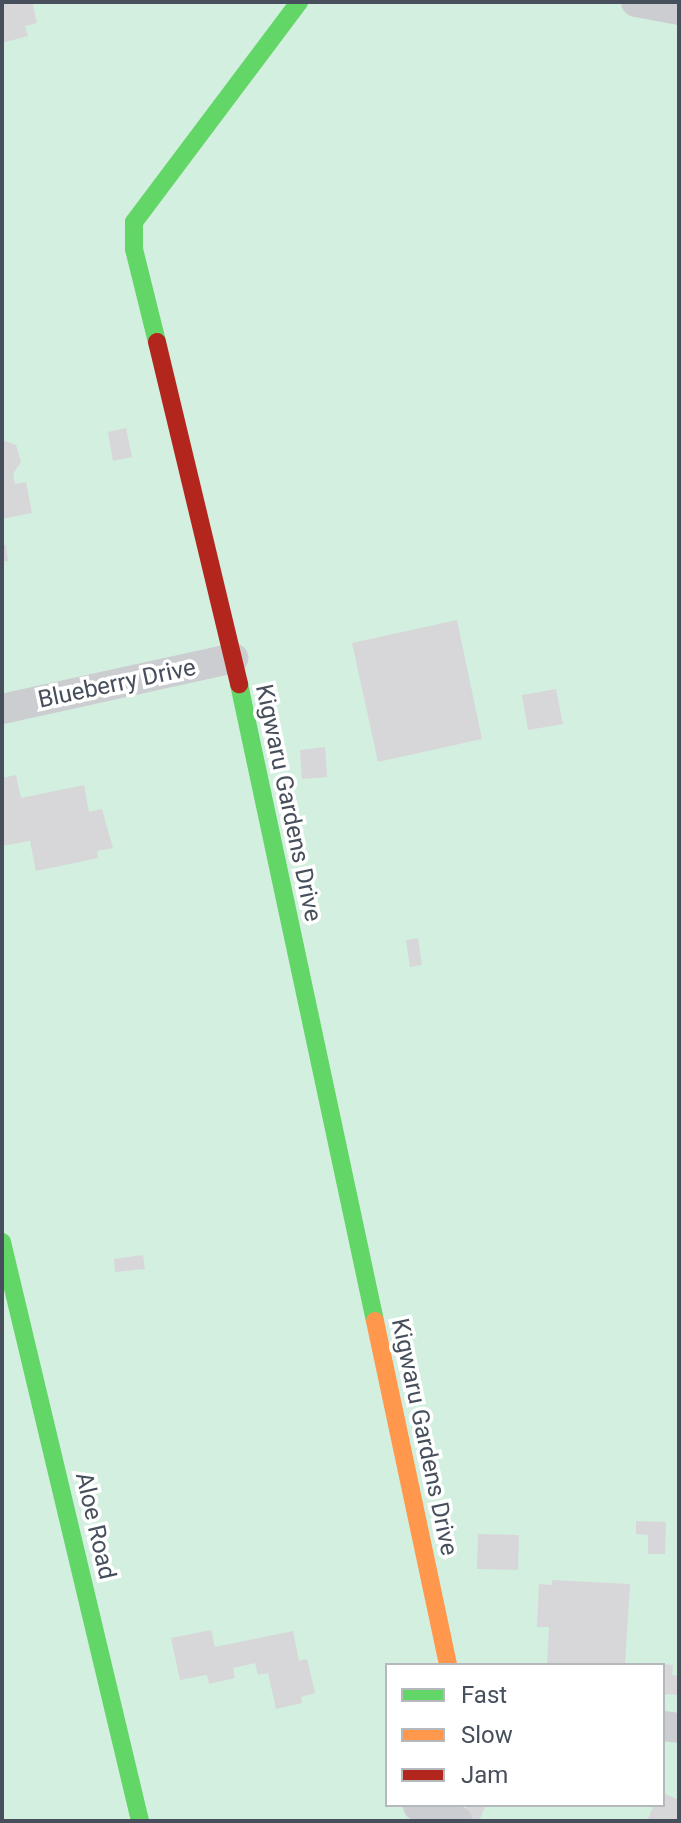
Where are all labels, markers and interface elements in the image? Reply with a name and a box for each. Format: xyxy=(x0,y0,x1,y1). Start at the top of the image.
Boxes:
street label: Blueberry Drive xyxy=(35,653,199,715)
street label: Kigwaru Gardens Drive xyxy=(249,682,327,924)
street label: Kigwaru Gardens Drive xyxy=(385,1316,463,1558)
street label: Aloe Road xyxy=(69,1470,121,1582)
legend xyxy=(385,1663,665,1807)
text: Fast xyxy=(461,1681,507,1709)
text: Slow xyxy=(461,1721,513,1749)
text: Jam xyxy=(461,1761,508,1789)

